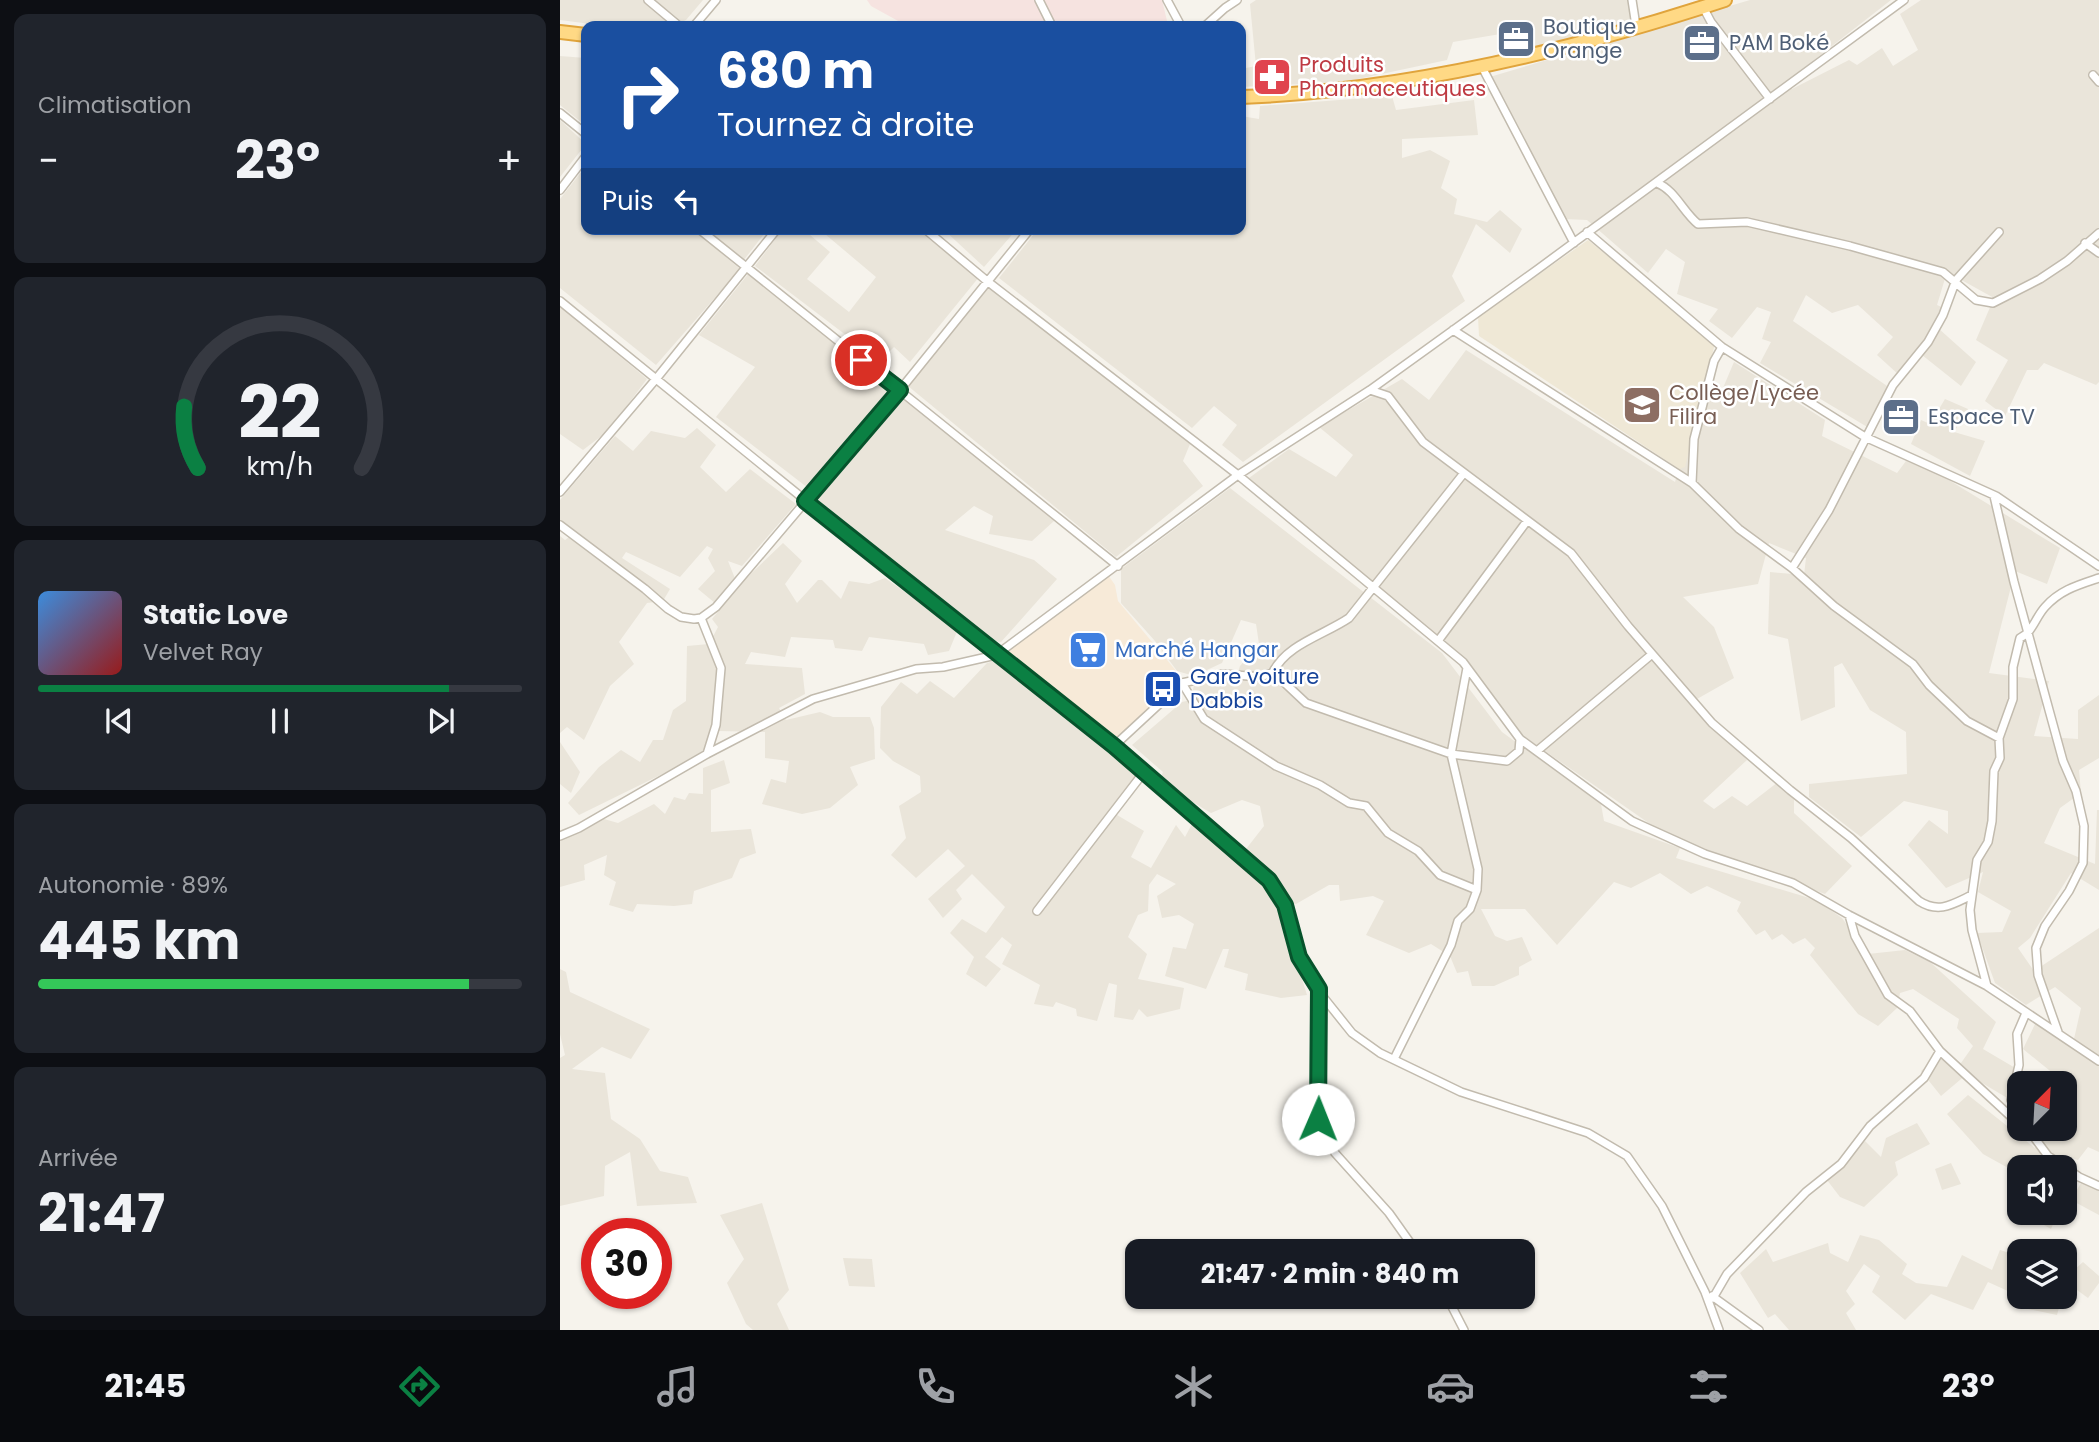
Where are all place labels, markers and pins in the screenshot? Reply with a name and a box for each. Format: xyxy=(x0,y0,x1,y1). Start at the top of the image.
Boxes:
place label: Boutique Orange xyxy=(1543,12,1636,65)
office icon: Boutique Orange xyxy=(1495,18,1537,60)
office icon: PAM Boké xyxy=(1681,22,1723,64)
place label: PAM Boké xyxy=(1729,28,1829,57)
place label: Produits Pharmaceutiques xyxy=(1299,50,1486,103)
pharmacy icon: Produits Pharmaceutiques xyxy=(1251,56,1293,98)
pin xyxy=(831,330,891,390)
place label: Collège/Lycée Filira xyxy=(1669,378,1819,431)
school or university icon: Collège/Lycée Filira xyxy=(1621,384,1663,426)
office icon: Espace TV xyxy=(1880,396,1922,438)
place label: Espace TV xyxy=(1928,402,2035,431)
supermarket icon: Marché Hangar xyxy=(1067,629,1109,671)
place label: Marché Hangar xyxy=(1115,635,1278,664)
place label: Gare voiture Dabbis xyxy=(1190,662,1319,715)
bus stop icon: Gare voiture Dabbis xyxy=(1142,668,1184,710)

